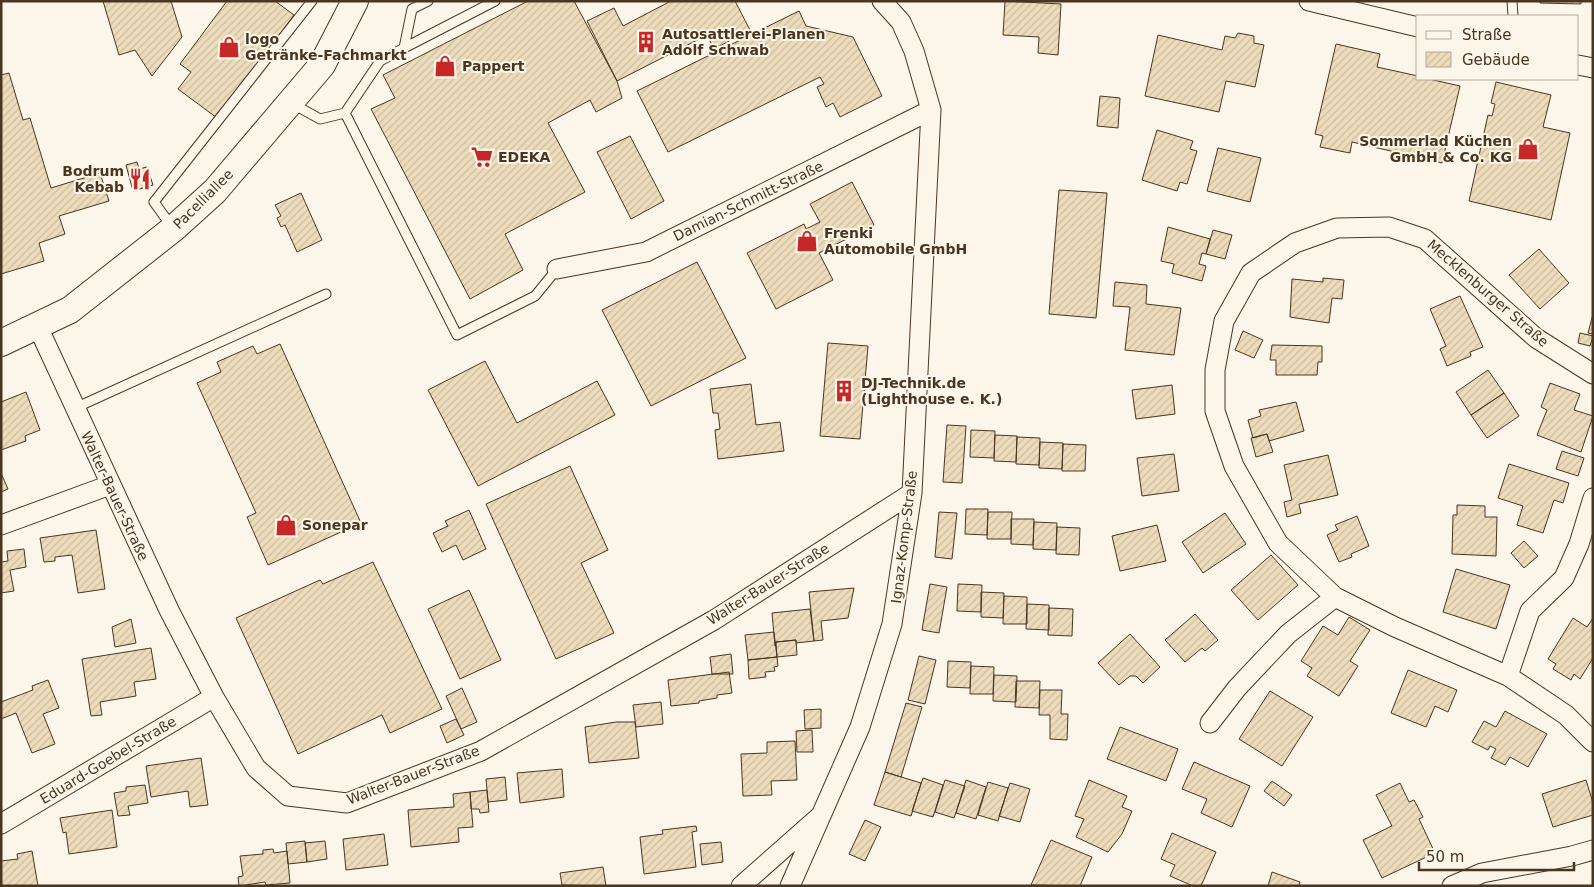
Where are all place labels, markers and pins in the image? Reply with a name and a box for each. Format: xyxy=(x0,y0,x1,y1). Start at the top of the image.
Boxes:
place label: Autosattlerei-Planen Adolf Schwab xyxy=(662,26,826,58)
building icon: Autosattlerei-Planen Adolf Schwab xyxy=(633,29,659,55)
place label: logo Getränke-Fachmarkt xyxy=(245,31,407,63)
shop icon: logo Getränke-Fachmarkt xyxy=(216,34,242,60)
shop icon: Pappert xyxy=(432,53,458,79)
place label: Pappert xyxy=(462,58,525,74)
place label: Sommerlad Küchen GmbH & Co. KG xyxy=(1359,133,1512,165)
shop icon: Sommerlad Küchen GmbH & Co. KG xyxy=(1515,136,1541,162)
supermarket icon: EDEKA xyxy=(469,144,495,170)
place label: EDEKA xyxy=(498,149,551,165)
place label: Bodrum Kebab xyxy=(62,163,124,195)
restaurant icon: Bodrum Kebab xyxy=(127,166,153,192)
place label: Frenki Automobile GmbH xyxy=(824,225,967,257)
shop icon: Frenki Automobile GmbH xyxy=(794,228,820,254)
place label: DJ-Technik.de (Lighthouse e. K.) xyxy=(861,375,1002,407)
building icon: DJ-Technik.de (Lighthouse e. K.) xyxy=(831,378,857,404)
shop icon: Sonepar xyxy=(273,512,299,538)
place label: Sonepar xyxy=(302,517,368,533)

